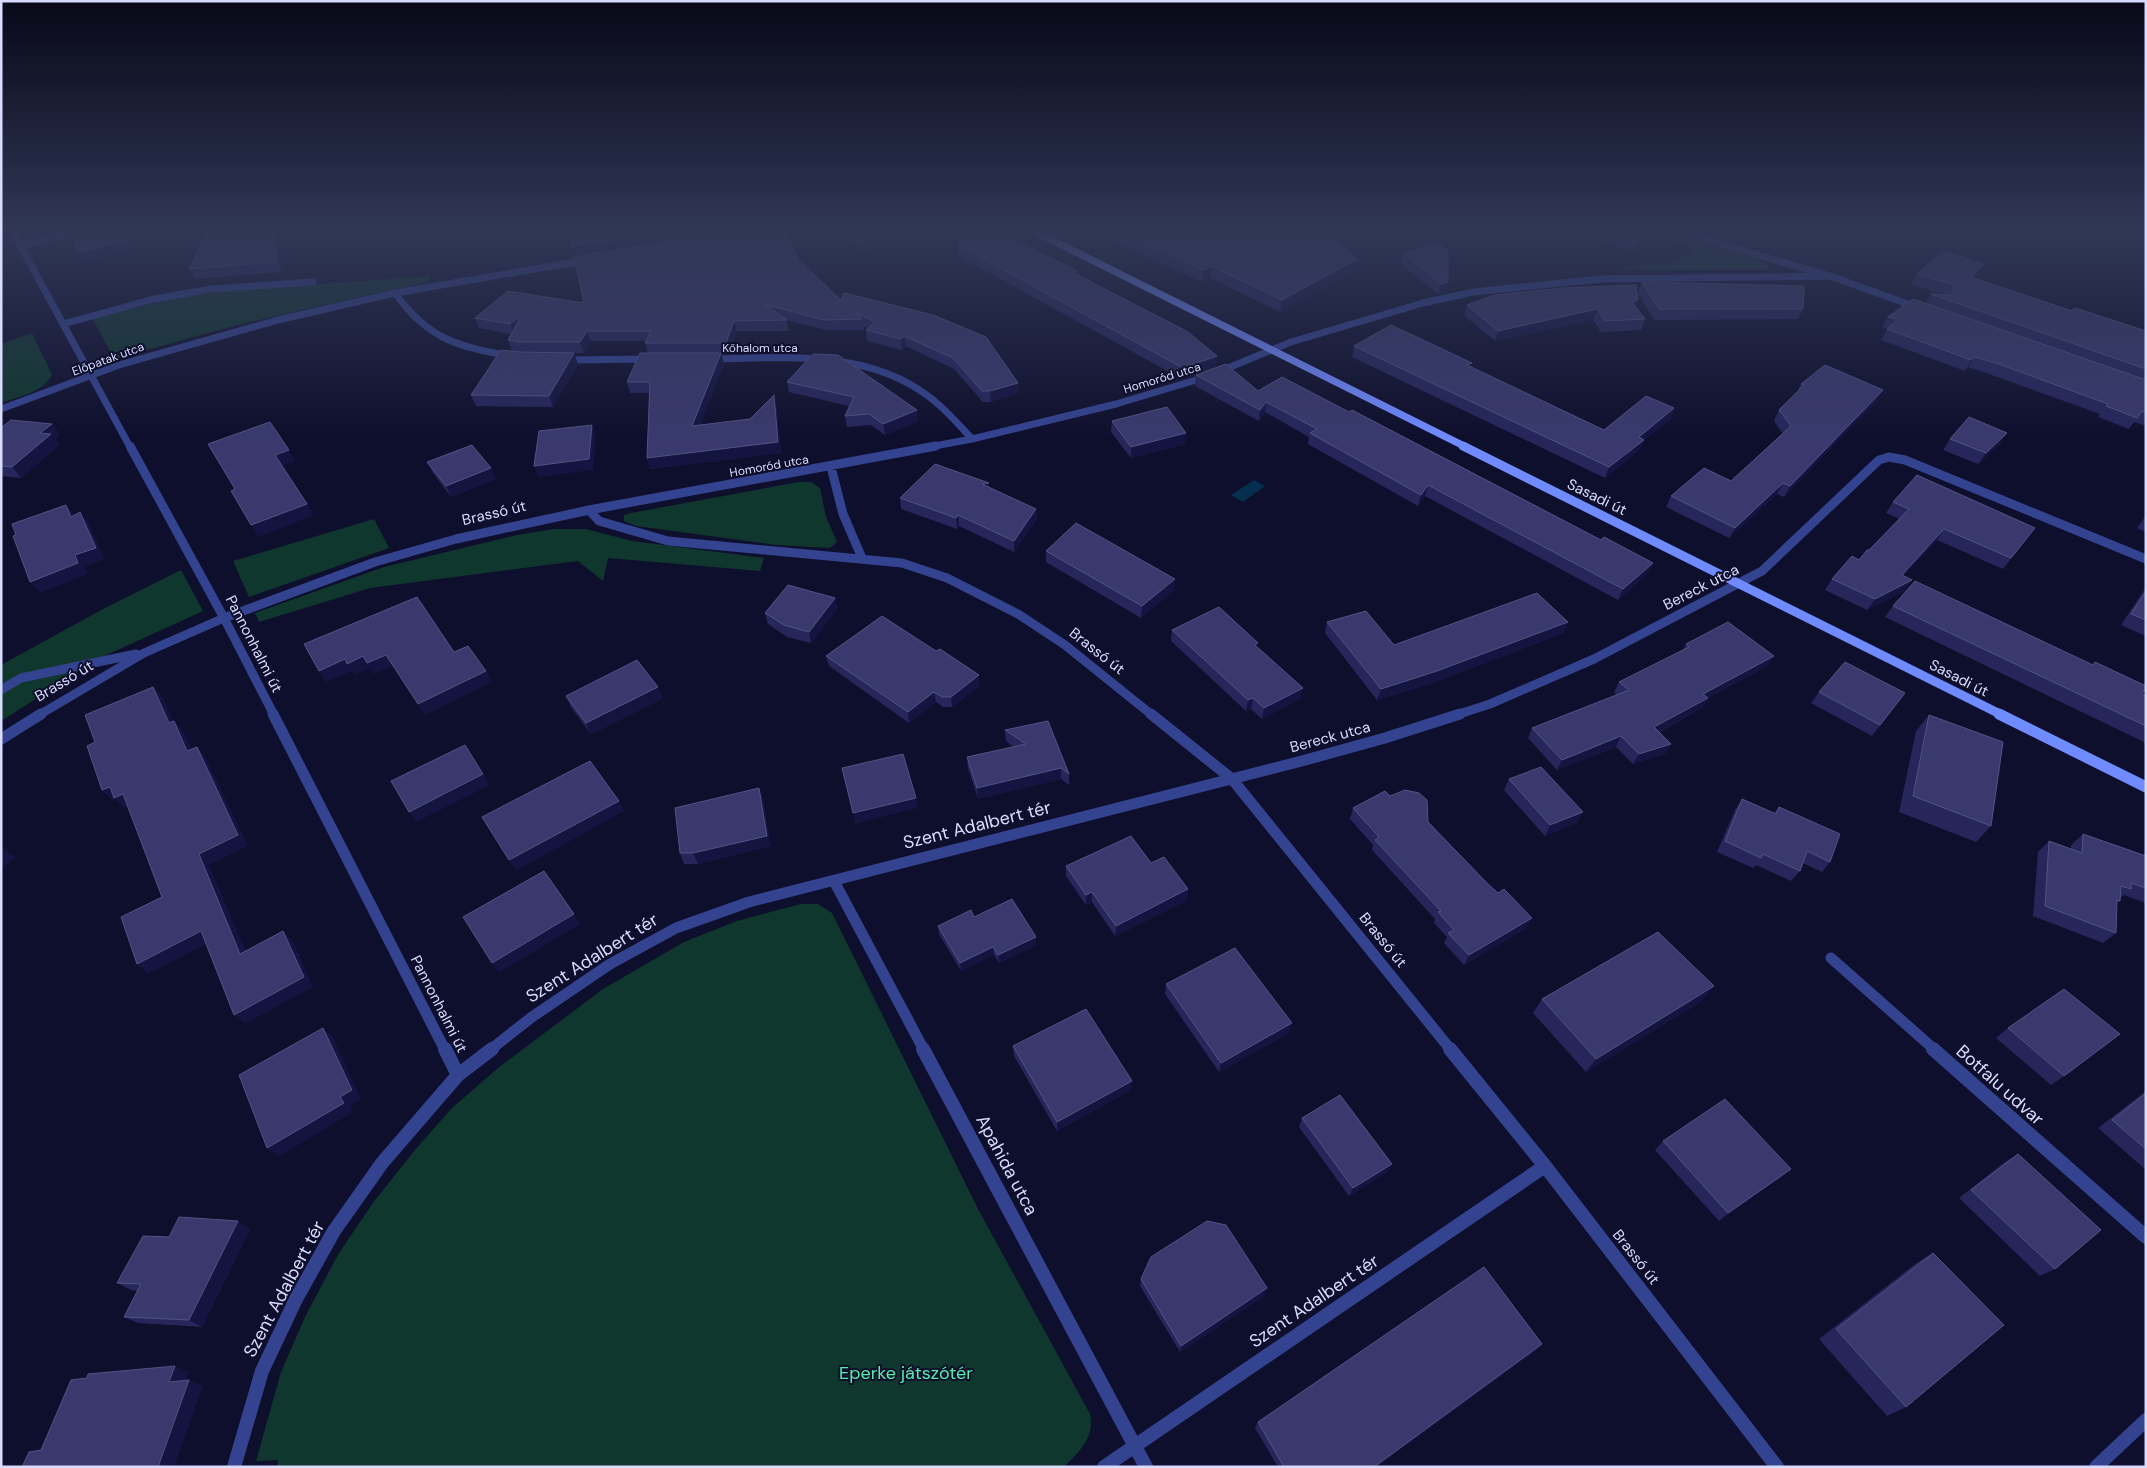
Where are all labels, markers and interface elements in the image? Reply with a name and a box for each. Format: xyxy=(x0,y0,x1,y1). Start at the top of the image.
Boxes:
street label: Előpatak utca xyxy=(70,339,146,379)
street label: Kőhalom utca xyxy=(722,340,798,356)
street label: Homoród utca xyxy=(1121,359,1203,397)
street label: Homoród utca xyxy=(728,451,810,481)
street label: Sasadi út xyxy=(1564,474,1630,520)
street label: Brassó út xyxy=(460,496,528,530)
street label: Bereck utca xyxy=(1660,559,1742,615)
street label: Pannonhalmi út xyxy=(221,592,287,696)
street label: Brassó út xyxy=(1065,623,1129,679)
street label: Sasadi út xyxy=(1926,655,1992,701)
street label: Brassó út xyxy=(31,656,97,706)
street label: Bereck utca xyxy=(1288,717,1372,757)
street label: Szent Adalbert tér xyxy=(901,795,1054,855)
street label: Szent Adalbert tér xyxy=(521,908,663,1008)
street label: Brassó út xyxy=(1355,908,1411,972)
street label: Pannonhalmi út xyxy=(406,952,472,1056)
street label: Botfalu udvar xyxy=(1951,1039,2049,1131)
street label: Apahida utca xyxy=(970,1110,1044,1220)
street label: Szent Adalbert tér xyxy=(238,1216,330,1361)
street label: Brassó út xyxy=(1608,1225,1664,1289)
street label: Szent Adalbert tér xyxy=(1245,1249,1384,1353)
park label: Eperke játszótér xyxy=(839,1361,973,1385)

